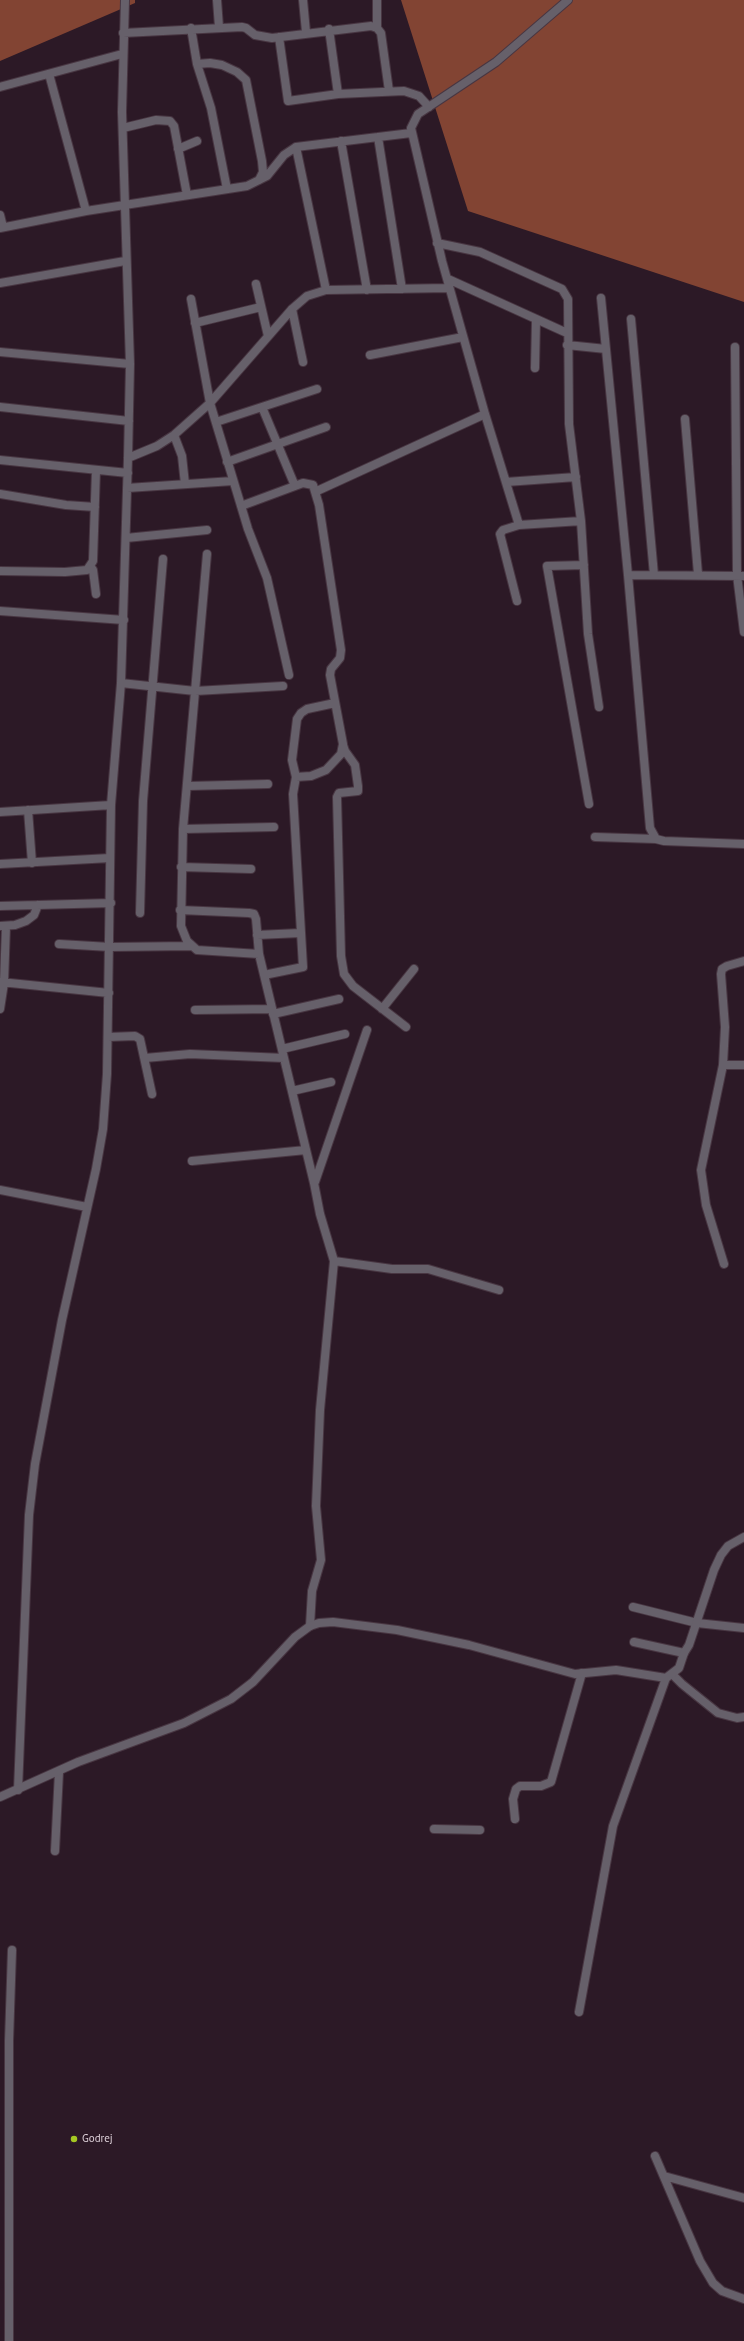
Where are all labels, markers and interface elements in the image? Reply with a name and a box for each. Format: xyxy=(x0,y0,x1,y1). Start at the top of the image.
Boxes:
place label: Godrej xyxy=(82,2132,113,2146)
marker: Godrej xyxy=(69,2134,79,2144)

